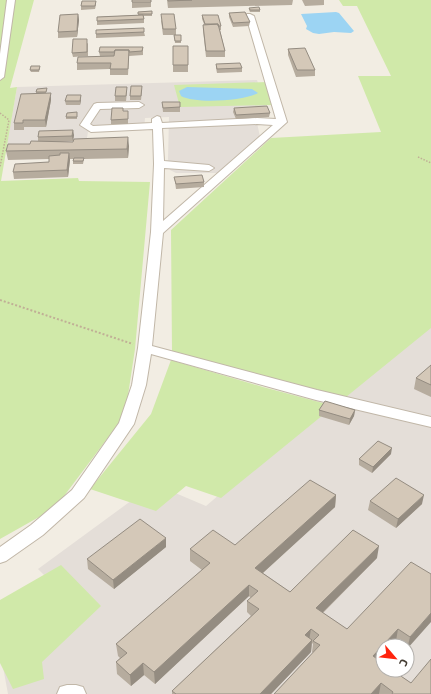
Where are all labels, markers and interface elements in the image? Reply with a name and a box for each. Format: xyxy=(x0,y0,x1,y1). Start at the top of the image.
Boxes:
north arrow xyxy=(375,638,415,678)
text: С xyxy=(397,657,412,669)

